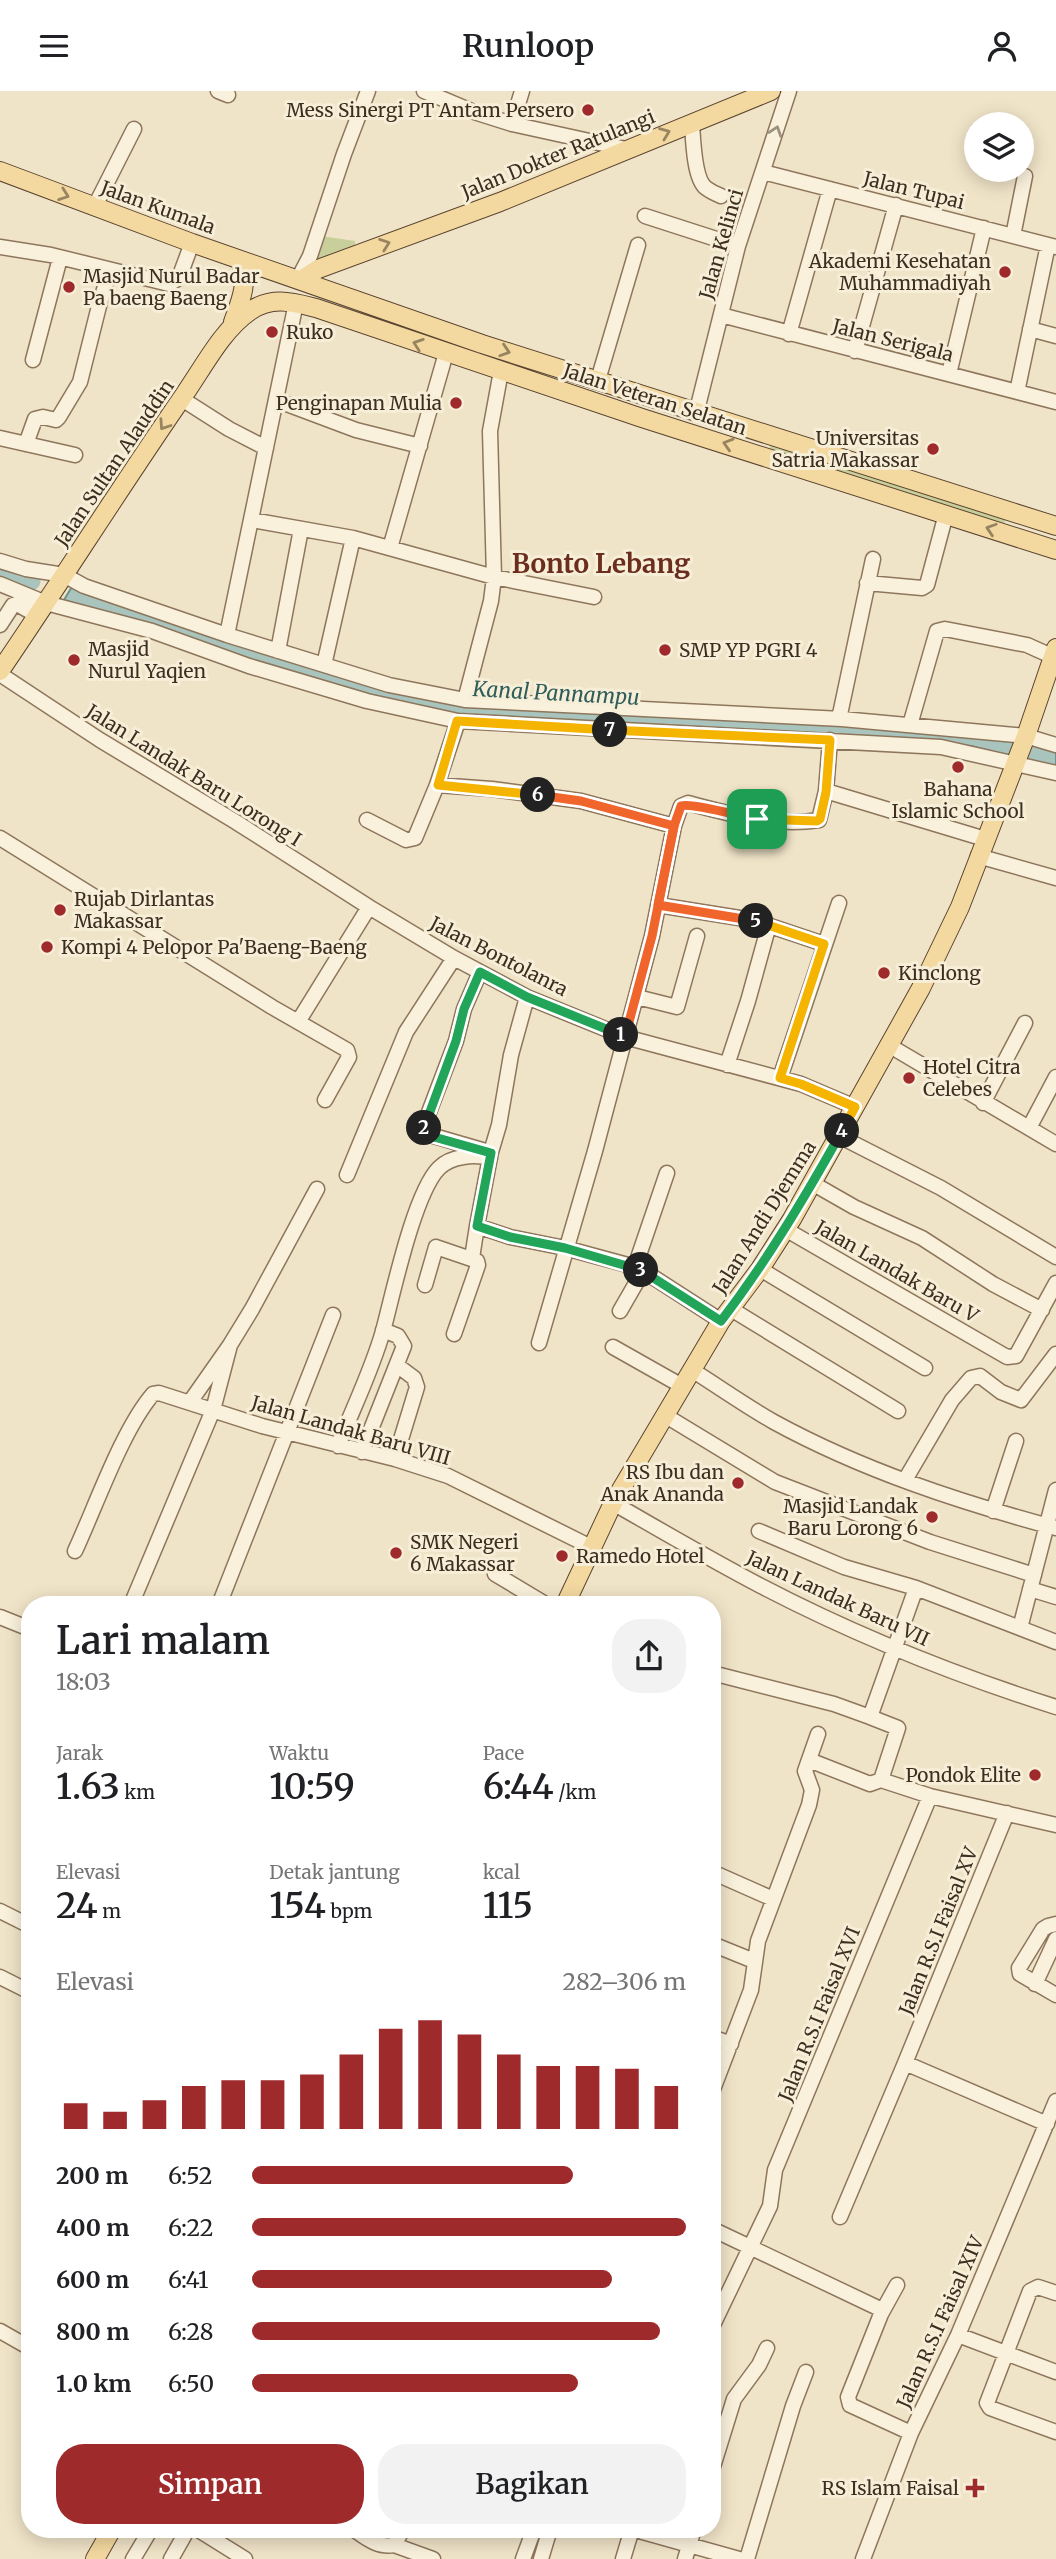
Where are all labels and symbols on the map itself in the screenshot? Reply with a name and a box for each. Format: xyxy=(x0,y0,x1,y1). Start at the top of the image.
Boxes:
place label: Mess Sinergi PT Antam Persero xyxy=(286,98,574,122)
marker: Mess Sinergi PT Antam Persero xyxy=(580,102,596,118)
street label: Jalan Dokter Ratulangi xyxy=(457,104,658,204)
one-way arrow xyxy=(768,126,782,138)
one-way arrow xyxy=(659,128,671,142)
street label: Jalan Tupai xyxy=(860,166,967,214)
street label: Jalan Kumala xyxy=(97,175,219,239)
street label: Jalan Kelinci xyxy=(694,186,748,303)
one-way arrow xyxy=(58,187,70,201)
one-way arrow xyxy=(379,238,391,252)
place label: Akademi Kesehatan Muhammadiyah xyxy=(808,249,991,295)
place label: Masjid Nurul Badar Pa baeng Baeng xyxy=(83,264,260,310)
marker: Akademi Kesehatan Muhammadiyah xyxy=(997,264,1013,280)
marker: Masjid Nurul Badar Pa baeng Baeng xyxy=(61,279,77,295)
street label: Jalan Serigala xyxy=(829,313,956,367)
place label: Ruko xyxy=(286,320,333,344)
marker: Ruko xyxy=(264,324,280,340)
one-way arrow xyxy=(413,337,425,352)
one-way arrow xyxy=(498,342,510,357)
street label: Jalan Veteran Selatan xyxy=(559,358,750,440)
street label: Jalan Sultan Alauddin xyxy=(49,375,179,552)
place label: Penginapan Mulia xyxy=(276,391,442,415)
marker: Penginapan Mulia xyxy=(448,395,464,411)
one-way arrow xyxy=(159,417,172,430)
place label: Universitas Satria Makassar xyxy=(771,426,919,472)
one-way arrow xyxy=(722,438,734,453)
marker: Universitas Satria Makassar xyxy=(925,441,941,457)
one-way arrow xyxy=(985,522,997,537)
district label: Bonto Lebang xyxy=(512,547,690,580)
place label: Masjid Nurul Yaqien xyxy=(88,637,206,683)
place label: SMP YP PGRI 4 xyxy=(679,638,818,662)
marker: SMP YP PGRI 4 xyxy=(657,642,673,658)
marker: Masjid Nurul Yaqien xyxy=(66,652,82,668)
water label: Kanal Pannampu xyxy=(471,675,640,711)
street label: Jalan Landak Baru Lorong I xyxy=(81,698,306,851)
pin: 7 xyxy=(592,713,628,747)
marker: Bahana Islamic School xyxy=(950,759,966,775)
pin: 6 xyxy=(520,777,556,813)
place label: Bahana Islamic School xyxy=(892,777,1025,823)
pin xyxy=(727,789,787,849)
place label: Rujab Dirlantas Makassar xyxy=(74,887,214,933)
marker: Rujab Dirlantas Makassar xyxy=(52,902,68,918)
pin: 5 xyxy=(738,903,774,939)
street label: Jalan Bontolanra xyxy=(425,910,572,1001)
place label: Kompi 4 Pelopor Pa'Baeng-Baeng xyxy=(61,935,367,959)
marker: Kompi 4 Pelopor Pa'Baeng-Baeng xyxy=(39,939,55,955)
place label: Kinclong xyxy=(898,961,981,985)
marker: Kinclong xyxy=(876,965,892,981)
pin: 1 xyxy=(604,1017,638,1053)
place label: Hotel Citra Celebes xyxy=(923,1055,1020,1101)
marker: Hotel Citra Celebes xyxy=(901,1070,917,1086)
pin: 2 xyxy=(406,1111,442,1145)
pin: 4 xyxy=(824,1114,860,1149)
street label: Jalan Andi Djemma xyxy=(707,1136,821,1299)
street label: Jalan Landak Baru V xyxy=(810,1214,984,1328)
pin: 3 xyxy=(624,1253,658,1287)
street label: Jalan Landak Baru VIII xyxy=(248,1390,453,1470)
place label: RS Ibu dan Anak Ananda xyxy=(600,1460,724,1506)
marker: RS Ibu dan Anak Ananda xyxy=(730,1475,746,1491)
place label: Masjid Landak Baru Lorong 6 xyxy=(783,1494,918,1540)
marker: Masjid Landak Baru Lorong 6 xyxy=(924,1509,940,1525)
place label: SMK Negeri 6 Makassar xyxy=(410,1530,519,1576)
place label: Ramedo Hotel xyxy=(576,1544,705,1568)
marker: SMK Negeri 6 Makassar xyxy=(388,1545,404,1561)
street label: Jalan Landak Baru VII xyxy=(742,1545,933,1651)
marker: Ramedo Hotel xyxy=(554,1548,570,1564)
place label: Pondok Elite xyxy=(905,1763,1021,1787)
marker: Pondok Elite xyxy=(1027,1767,1043,1783)
street label: Jalan R.S.I Faisal XV xyxy=(893,1842,983,2019)
street label: Jalan R.S.I Faisal XVI xyxy=(773,1923,865,2106)
street label: Jalan R.S.I Faisal XIV xyxy=(891,2231,989,2413)
place label: RS Islam Faisal xyxy=(822,2476,959,2500)
marker: RS Islam Faisal xyxy=(965,2478,985,2498)

